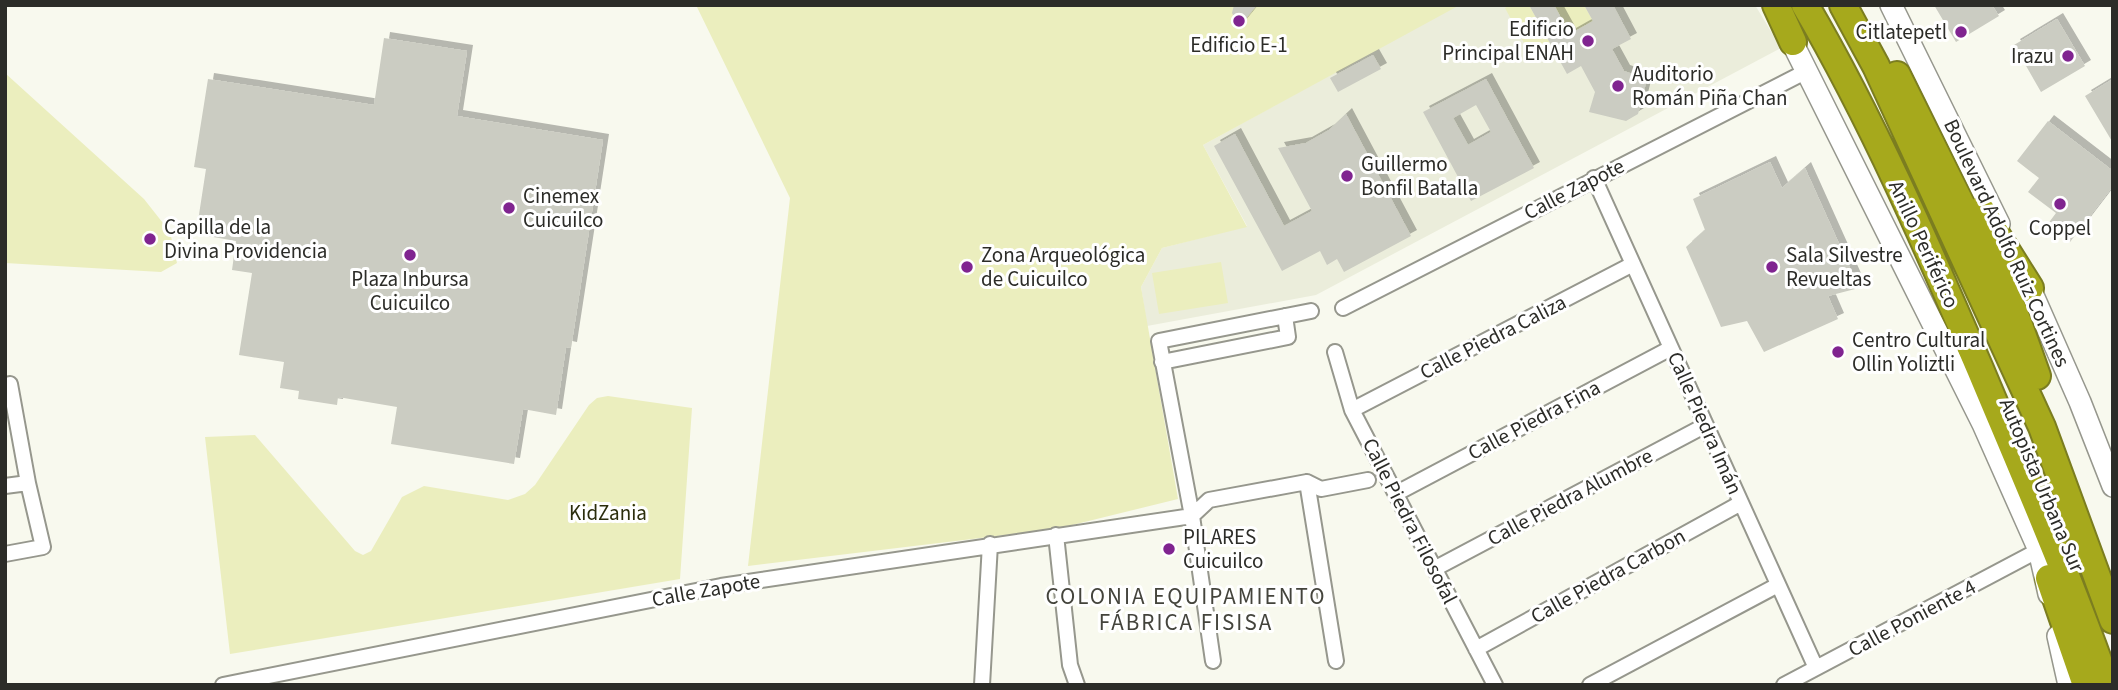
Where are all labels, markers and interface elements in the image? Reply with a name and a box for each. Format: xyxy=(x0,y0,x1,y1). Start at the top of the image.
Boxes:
marker: Edificio E-1 xyxy=(1231,13,1247,29)
place label: Edificio Principal ENAH xyxy=(1442,14,1574,68)
place label: Citlatepetl xyxy=(1856,17,1947,47)
marker: Citlatepetl xyxy=(1953,24,1969,40)
place label: Edificio E-1 xyxy=(1190,30,1288,60)
marker: Edificio Principal ENAH xyxy=(1580,33,1596,49)
place label: Irazu xyxy=(2011,41,2054,71)
marker: Irazu xyxy=(2060,48,2076,64)
place label: Auditorio Román Piña Chan xyxy=(1632,59,1788,113)
marker: Auditorio Román Piña Chan xyxy=(1610,78,1626,94)
street label: Boulevard Adolfo Ruiz Cortines xyxy=(1936,114,2078,372)
place label: Guillermo Bonfil Batalla xyxy=(1361,149,1478,203)
street label: Calle Zapote xyxy=(1518,151,1630,227)
marker: Guillermo Bonfil Batalla xyxy=(1339,168,1355,184)
street label: Anillo Periférico xyxy=(1881,175,1967,313)
place label: Cinemex Cuicuilco xyxy=(523,181,603,235)
marker: Coppel xyxy=(2052,196,2068,212)
marker: Cinemex Cuicuilco xyxy=(501,200,517,216)
place label: Capilla de la Divina Providencia xyxy=(164,212,327,266)
place label: Coppel xyxy=(2029,213,2091,243)
marker: Capilla de la Divina Providencia xyxy=(142,231,158,247)
place label: Zona Arqueológica de Cuicuilco xyxy=(981,240,1145,294)
place label: Sala Silvestre Revueltas xyxy=(1786,240,1903,294)
marker: Plaza Inbursa Cuicuilco xyxy=(402,247,418,263)
marker: Zona Arqueológica de Cuicuilco xyxy=(959,259,975,275)
marker: Sala Silvestre Revueltas xyxy=(1764,259,1780,275)
place label: Plaza Inbursa Cuicuilco xyxy=(351,264,469,318)
street label: Calle Piedra Caliza xyxy=(1415,287,1571,387)
place label: Centro Cultural Ollin Yoliztli xyxy=(1852,325,1985,379)
marker: Centro Cultural Ollin Yoliztli xyxy=(1830,344,1846,360)
street label: Calle Piedra Imán xyxy=(1660,347,1750,499)
street label: Calle Piedra Fina xyxy=(1462,372,1606,468)
street label: Autopista Urbana Sur xyxy=(1992,393,2093,577)
street label: Calle Piedra Filosofal xyxy=(1355,433,1465,609)
street label: Calle Piedra Alumbre xyxy=(1482,441,1658,553)
park label: KidZania xyxy=(569,498,647,528)
street label: Calle Piedra Carbon xyxy=(1525,521,1691,631)
place label: PILARES Cuicuilco xyxy=(1183,522,1263,576)
marker: PILARES Cuicuilco xyxy=(1161,541,1177,557)
street label: Calle Zapote xyxy=(650,566,762,614)
street label: Calle Poniente 4 xyxy=(1843,572,1981,664)
district label: COLONIA EQUIPAMIENTO FÁBRICA FISISA xyxy=(1045,580,1327,639)

